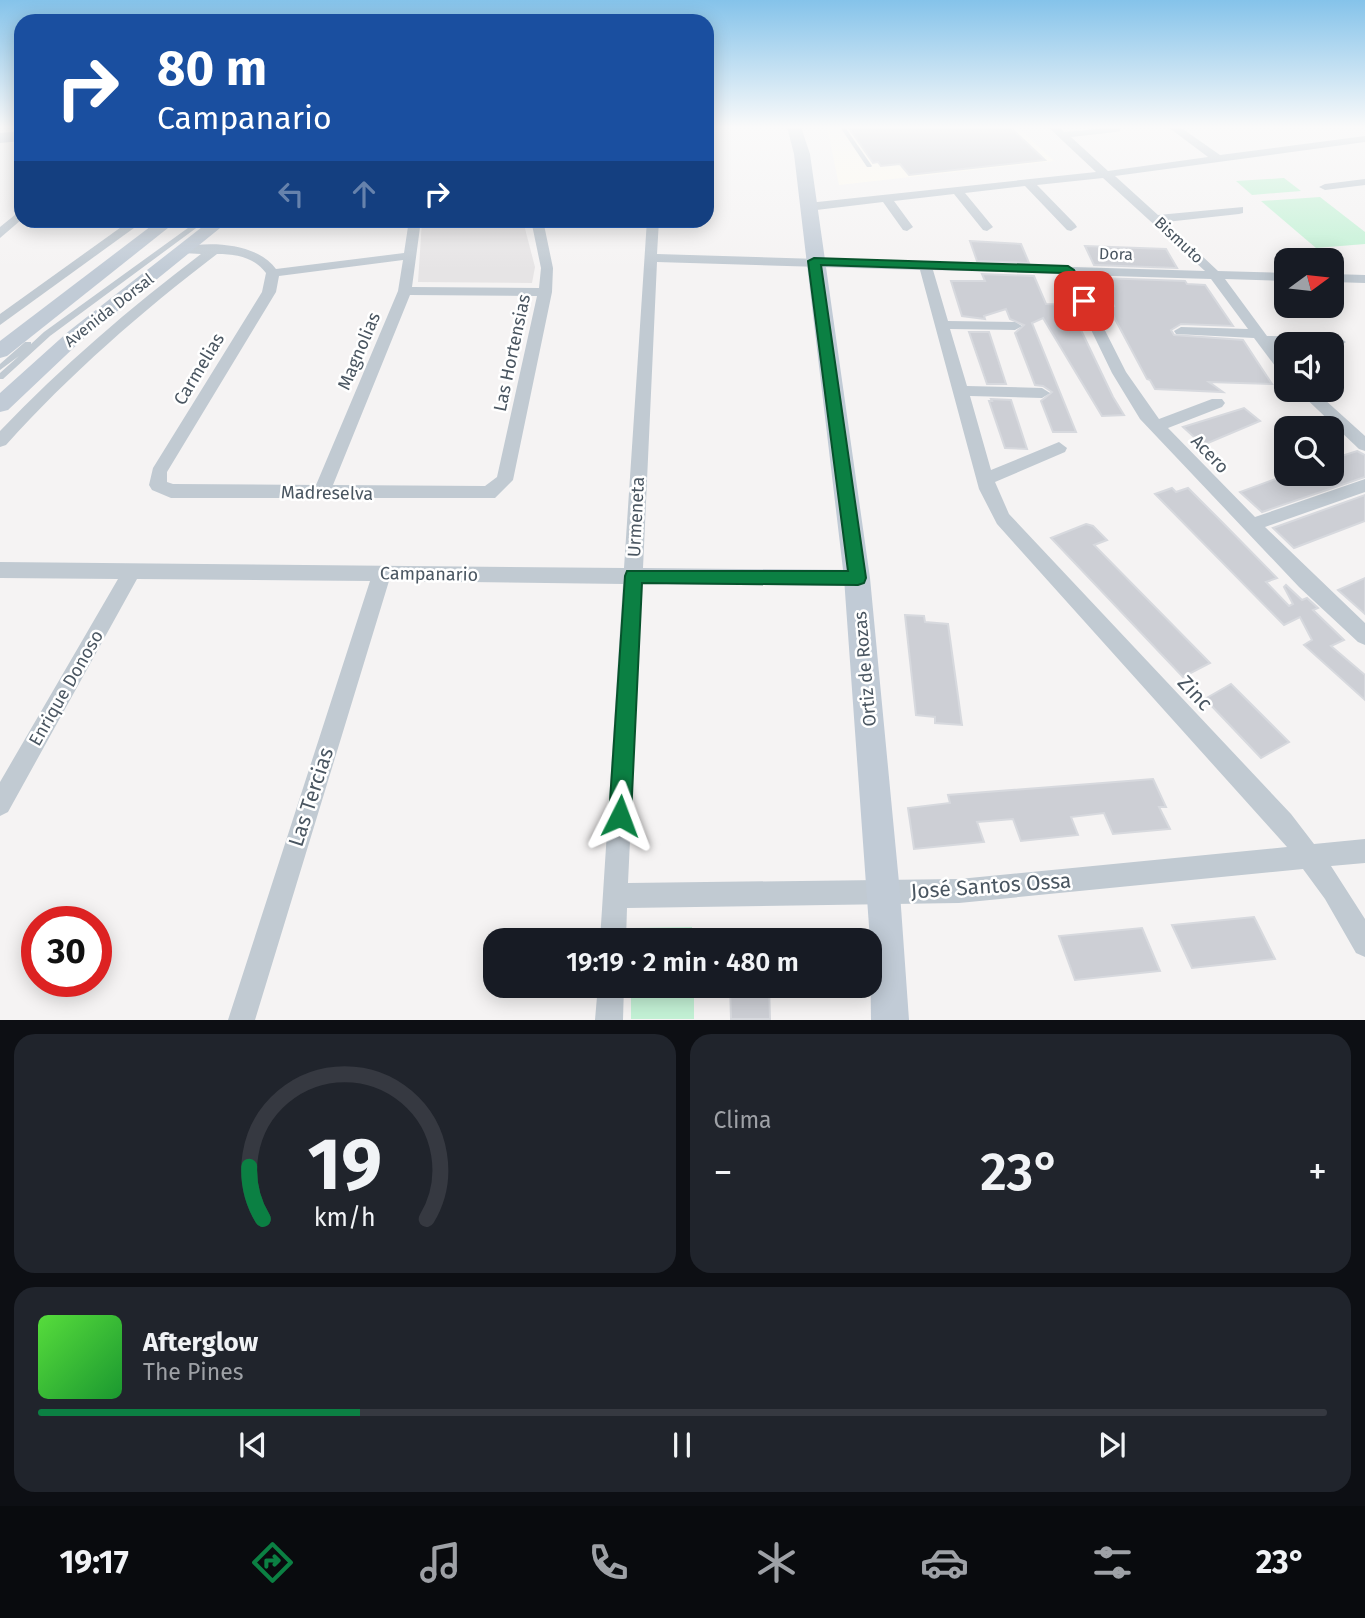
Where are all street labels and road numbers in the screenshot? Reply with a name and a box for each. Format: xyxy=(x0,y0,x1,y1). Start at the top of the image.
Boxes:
street label: Bismuto xyxy=(1151,213,1207,267)
street label: Dora xyxy=(1099,244,1133,264)
street label: Avenida Dorsal xyxy=(61,269,158,351)
street label: Las Hortensias xyxy=(489,292,535,414)
street label: Magnolias xyxy=(333,309,385,393)
street label: Carmelias xyxy=(169,329,229,409)
street label: Acero xyxy=(1186,430,1234,478)
street label: Urmeneta xyxy=(623,476,649,558)
street label: Madreselva xyxy=(281,481,373,505)
street label: Campanario xyxy=(380,562,478,586)
street label: Ortiz de Rozas xyxy=(849,610,881,728)
street label: Enrique Donoso xyxy=(24,626,108,750)
street label: Zinc xyxy=(1172,670,1218,716)
street label: Las Tercias xyxy=(283,744,339,850)
street label: José Santos Ossa xyxy=(910,867,1072,905)

